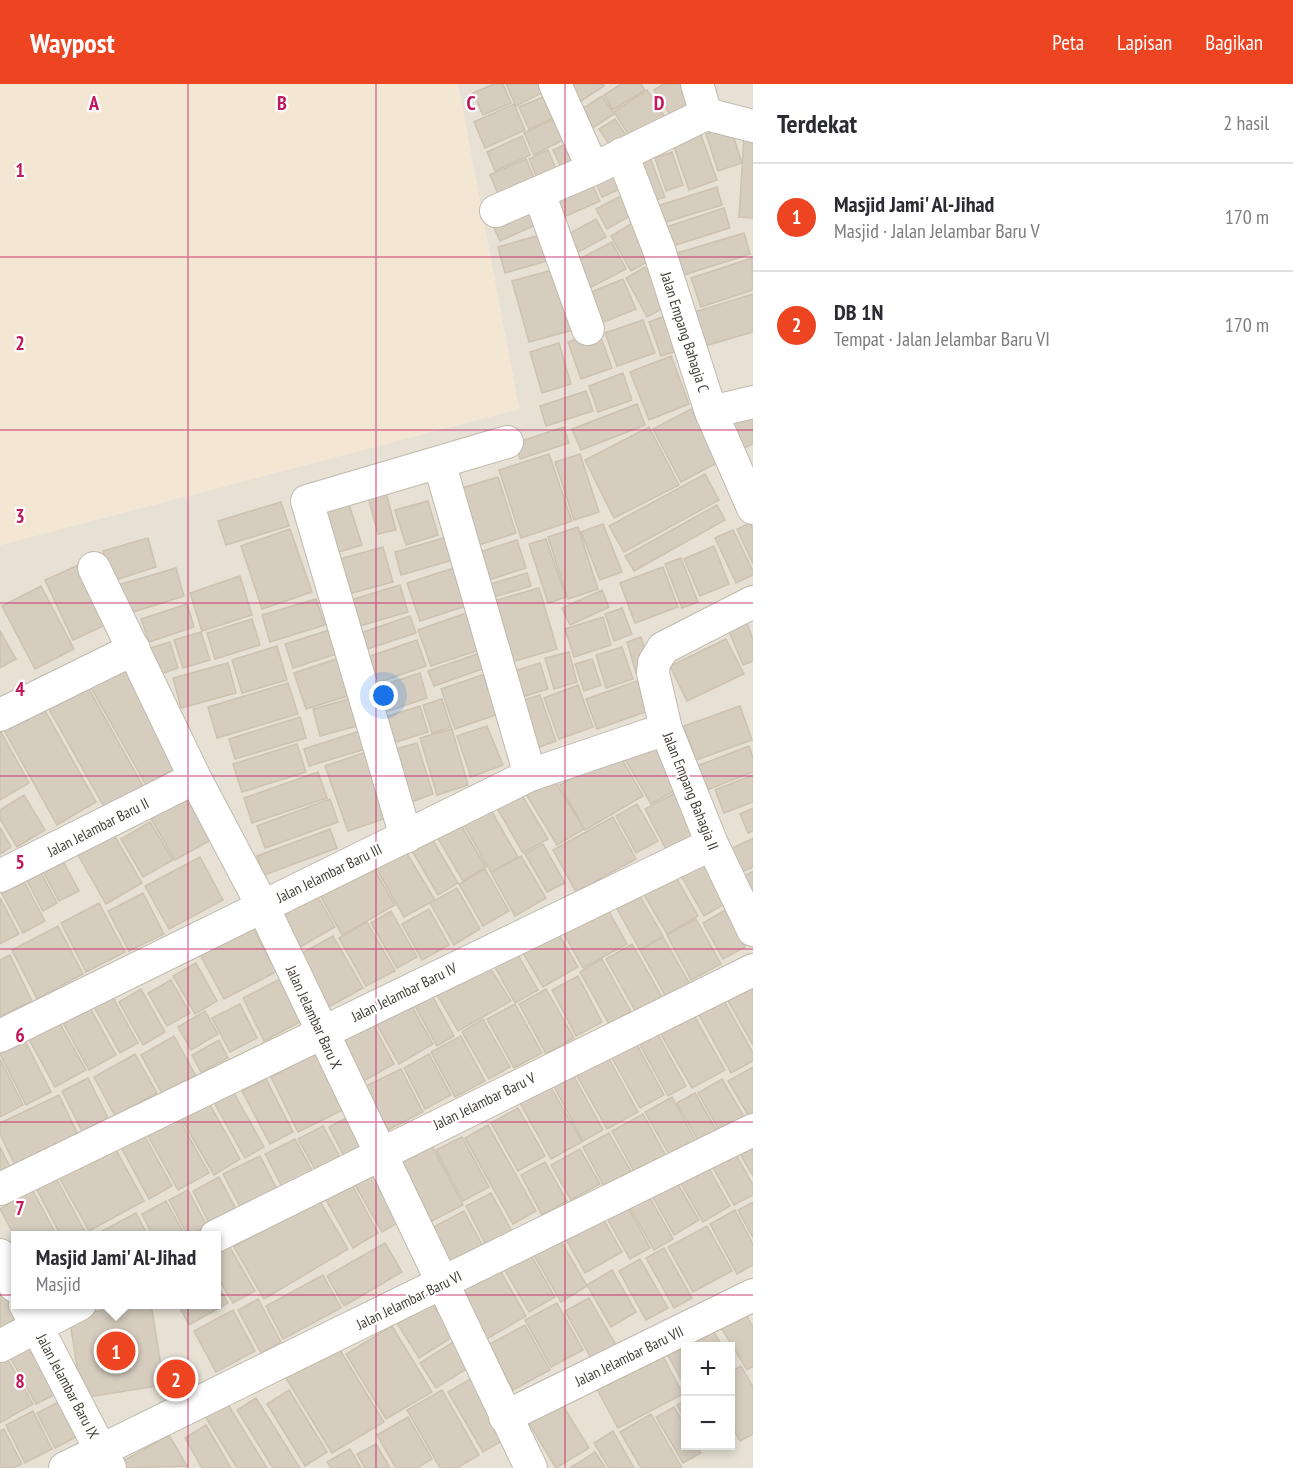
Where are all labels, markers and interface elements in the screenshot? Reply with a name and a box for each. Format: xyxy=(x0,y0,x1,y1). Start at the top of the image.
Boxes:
text: Waypost xyxy=(30,24,115,61)
text: Peta xyxy=(1052,29,1084,56)
text: Lapisan xyxy=(1117,29,1172,56)
text: Bagikan xyxy=(1205,29,1263,56)
text: A xyxy=(88,90,100,116)
text: B xyxy=(277,90,287,116)
text: C xyxy=(466,90,476,116)
text: D xyxy=(654,90,665,116)
text: Terdekat xyxy=(777,107,857,140)
text: 2 hasil xyxy=(1223,110,1269,136)
text: 1 xyxy=(15,157,25,183)
text: Masjid Jami' Al-Jihad xyxy=(834,190,994,218)
text: 1 xyxy=(792,204,801,230)
text: 170 m xyxy=(1225,204,1269,230)
text: Masjid · Jalan Jelambar Baru V xyxy=(834,218,1040,244)
street label: Jalan Empang Bahagia C xyxy=(656,269,713,395)
text: DB 1N xyxy=(834,298,883,326)
text: 2 xyxy=(792,312,801,338)
text: 170 m xyxy=(1225,312,1269,338)
text: Tempat · Jalan Jelambar Baru VI xyxy=(834,326,1050,352)
text: 2 xyxy=(15,330,25,356)
text: 3 xyxy=(15,503,25,529)
text: 4 xyxy=(15,676,25,702)
your location xyxy=(369,681,398,710)
street label: Jalan Empang Bahagia II xyxy=(658,728,723,853)
street label: Jalan Jelambar Baru II xyxy=(43,793,152,861)
street label: Jalan Jelambar Baru III xyxy=(272,839,385,907)
text: 5 xyxy=(15,849,25,875)
street label: Jalan Jelambar Baru IV xyxy=(347,958,460,1026)
street label: Jalan Jelambar Baru X xyxy=(281,961,346,1072)
text: 6 xyxy=(15,1022,25,1048)
street label: Jalan Jelambar Baru V xyxy=(429,1068,538,1134)
text: 7 xyxy=(15,1195,25,1221)
popup xyxy=(11,1231,221,1309)
text: Masjid Jami' Al-Jihad xyxy=(36,1243,196,1271)
street label: Jalan Jelambar Baru VI xyxy=(352,1266,465,1334)
text: Masjid xyxy=(36,1271,81,1297)
street label: Jalan Jelambar Baru VII xyxy=(571,1322,686,1391)
pin: 1 xyxy=(96,1328,136,1374)
street label: Jalan Jelambar Baru IX xyxy=(32,1330,104,1442)
map controls xyxy=(681,1342,735,1450)
button: + xyxy=(681,1342,735,1396)
pin: 2 xyxy=(156,1356,195,1402)
text: 8 xyxy=(15,1368,25,1394)
button: − xyxy=(681,1396,735,1450)

